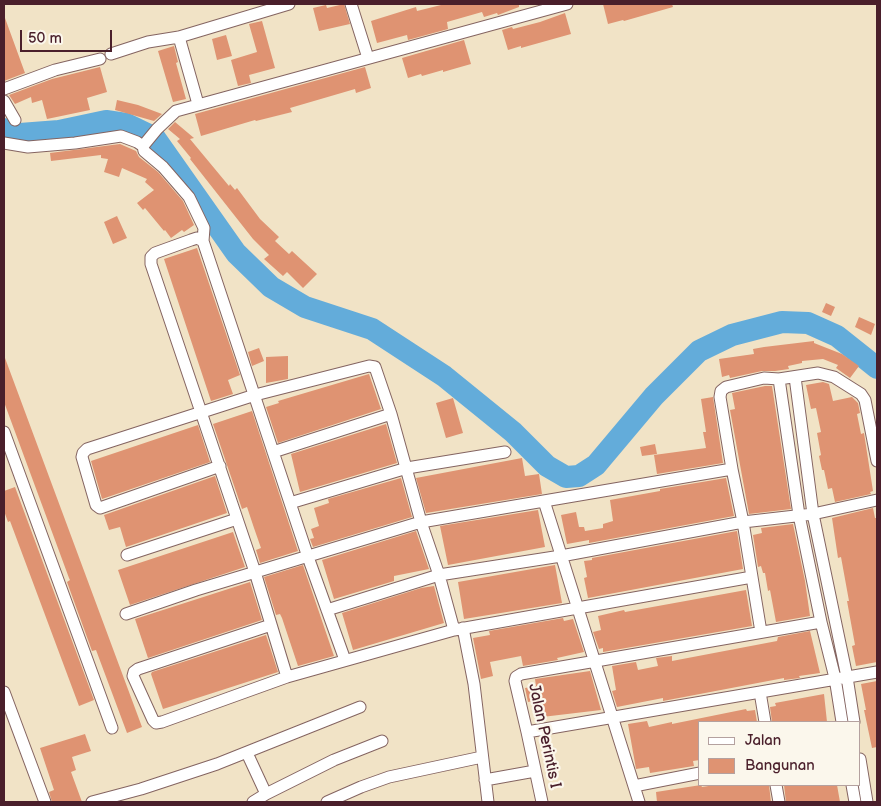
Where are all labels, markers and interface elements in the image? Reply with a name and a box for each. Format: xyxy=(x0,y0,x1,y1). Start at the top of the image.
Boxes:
scale bar xyxy=(22,20,115,52)
text: 50 m xyxy=(28,29,62,48)
street label: Jalan Perintis I xyxy=(524,682,564,790)
legend xyxy=(698,721,861,786)
text: Jalan xyxy=(745,731,781,750)
text: Bangunan xyxy=(745,756,815,775)

